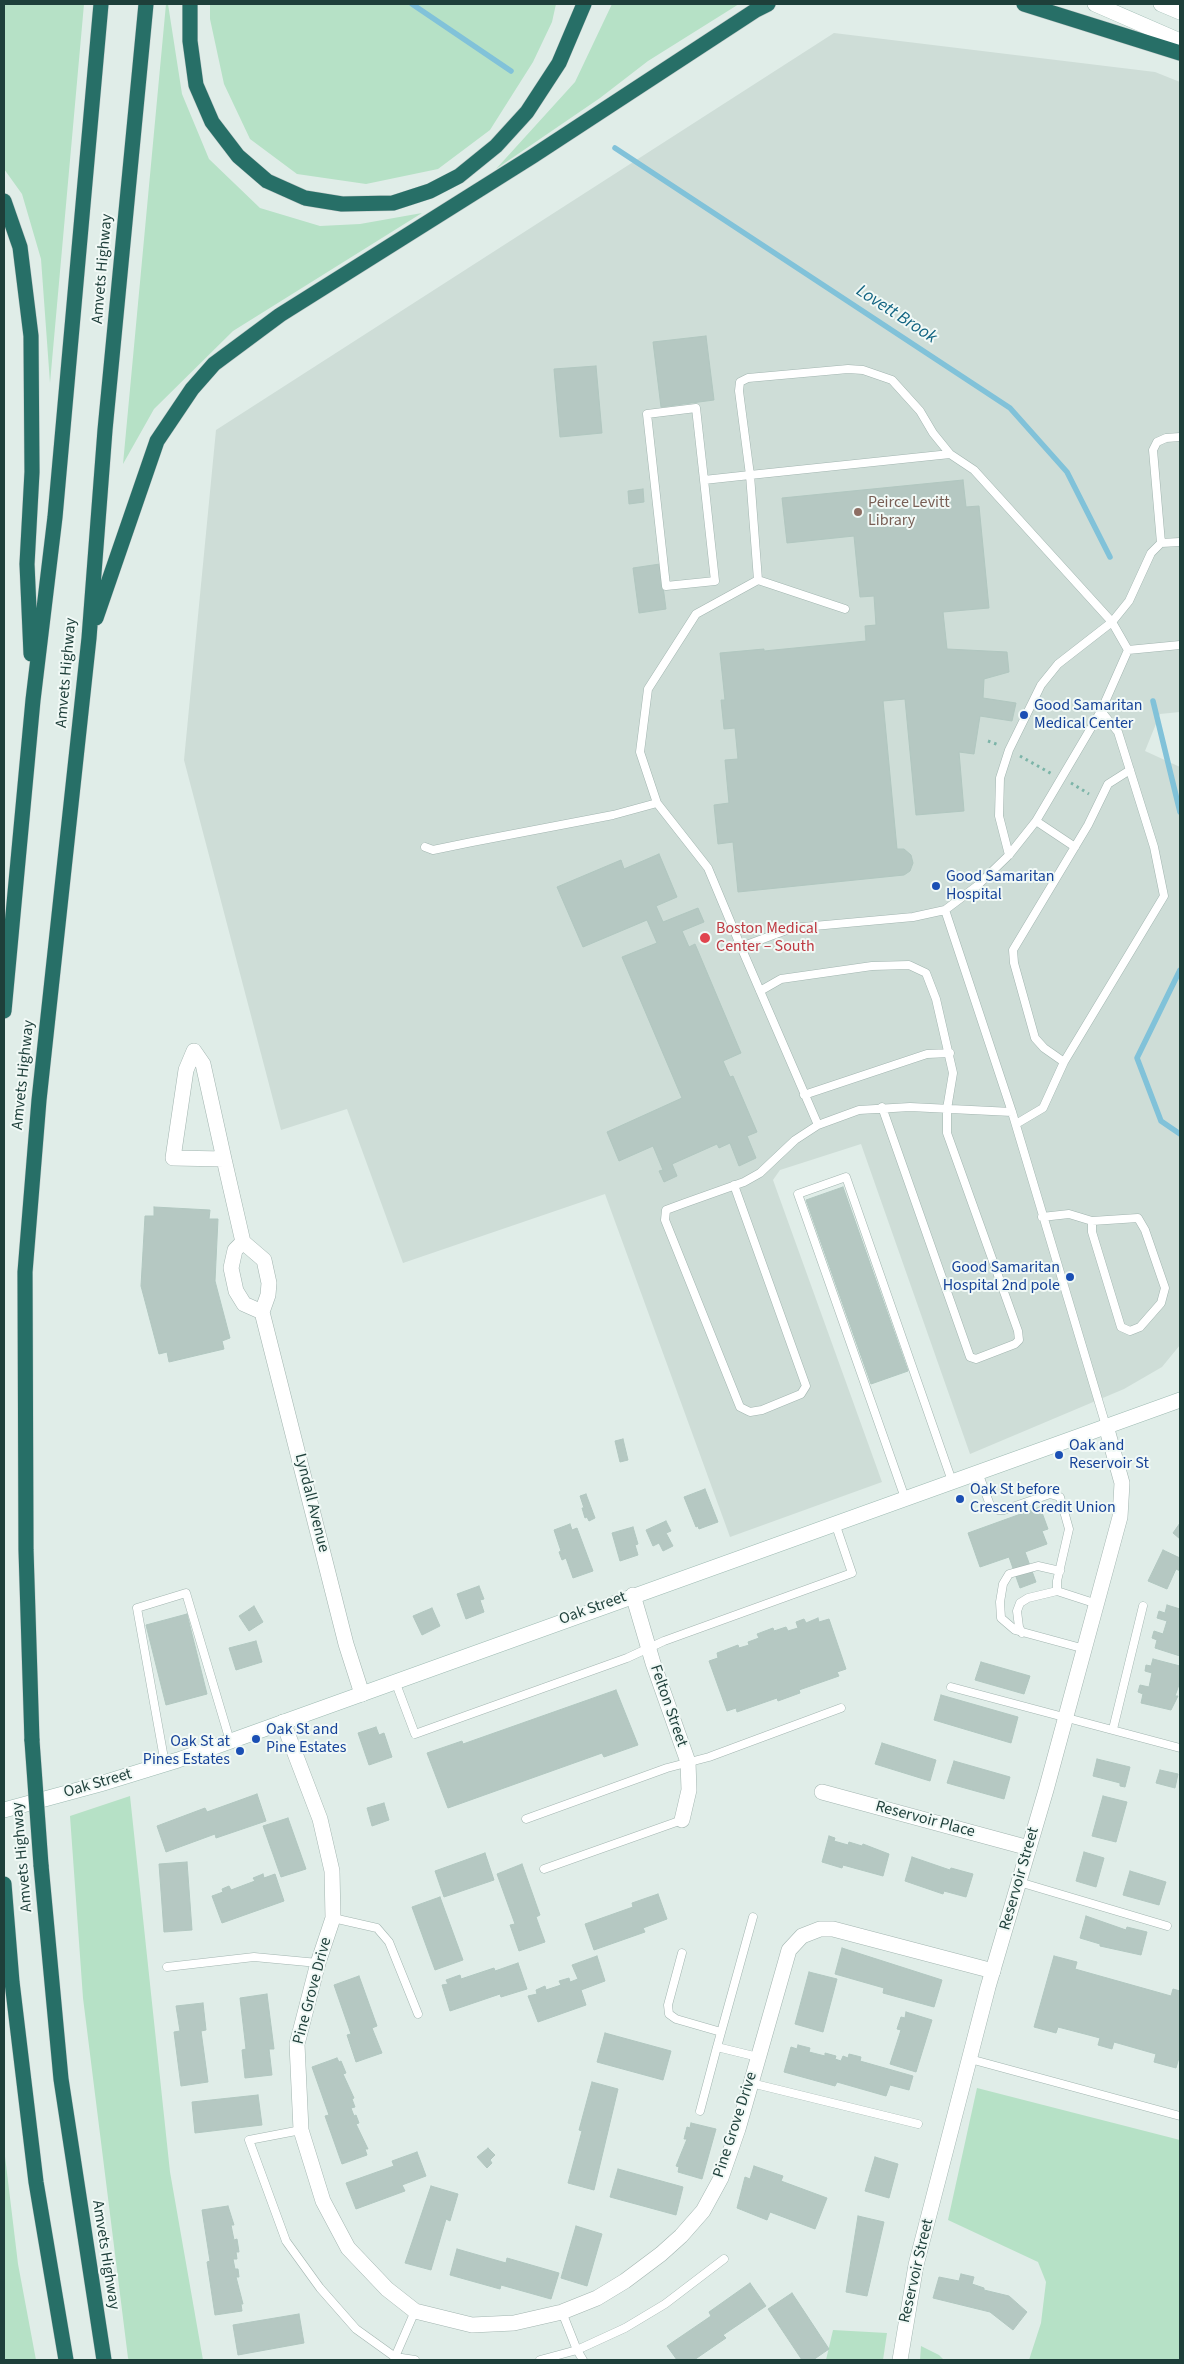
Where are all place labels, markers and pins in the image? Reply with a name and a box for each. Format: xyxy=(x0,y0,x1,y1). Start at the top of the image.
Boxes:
place label: Peirce Levitt Library xyxy=(868,493,950,531)
marker: Peirce Levitt Library xyxy=(852,506,864,518)
place label: Good Samaritan Medical Center xyxy=(1034,696,1143,734)
marker: Good Samaritan Medical Center xyxy=(1018,709,1030,721)
place label: Good Samaritan Hospital xyxy=(946,867,1055,905)
marker: Good Samaritan Hospital xyxy=(930,880,942,892)
place label: Boston Medical Center – South xyxy=(716,919,818,957)
marker: Boston Medical Center – South xyxy=(698,931,712,945)
place label: Good Samaritan Hospital 2nd pole xyxy=(943,1258,1060,1296)
marker: Good Samaritan Hospital 2nd pole xyxy=(1064,1271,1076,1283)
place label: Oak and Reservoir St xyxy=(1069,1436,1149,1474)
marker: Oak and Reservoir St xyxy=(1053,1449,1065,1461)
place label: Oak St before Crescent Credit Union xyxy=(970,1480,1116,1518)
marker: Oak St before Crescent Credit Union xyxy=(954,1493,966,1505)
place label: Oak St and Pine Estates xyxy=(266,1720,346,1758)
place label: Oak St at Pines Estates xyxy=(143,1732,230,1770)
marker: Oak St and Pine Estates xyxy=(250,1733,262,1745)
marker: Oak St at Pines Estates xyxy=(234,1745,246,1757)

